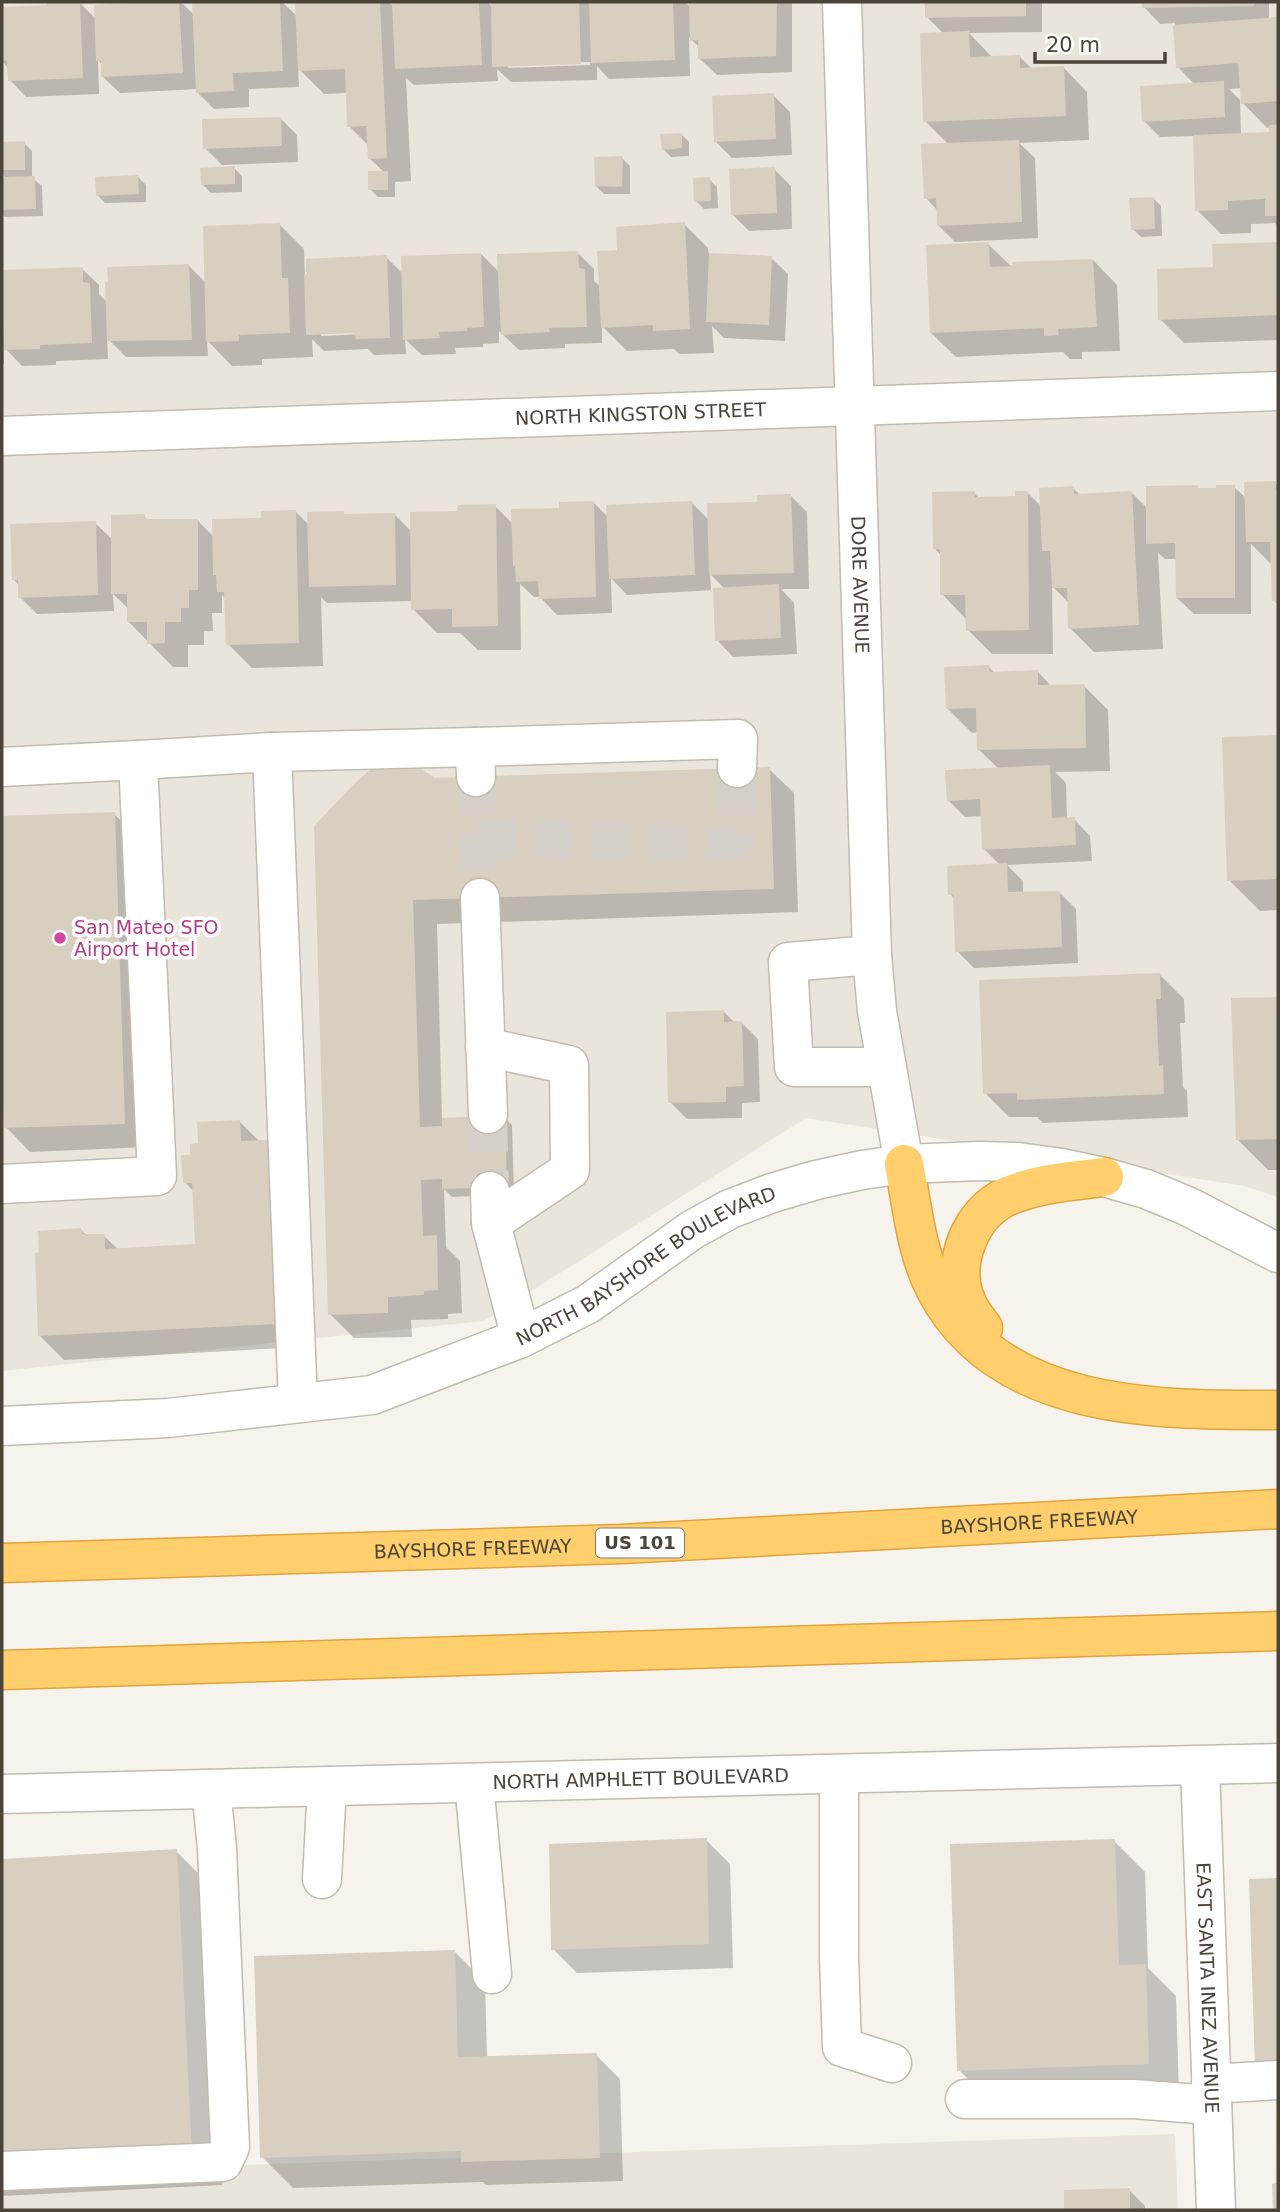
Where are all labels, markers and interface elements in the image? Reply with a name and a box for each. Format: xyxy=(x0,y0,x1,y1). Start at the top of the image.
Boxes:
scale bar xyxy=(1035,21,1164,65)
text: 20 m xyxy=(1046,33,1100,57)
street label: NORTH KINGSTON STREET xyxy=(515,398,767,429)
street label: DORE AVENUE xyxy=(847,515,874,654)
place label: San Mateo SFO Airport Hotel xyxy=(74,916,219,960)
marker: San Mateo SFO Airport Hotel xyxy=(52,930,68,946)
street label: NORTH BAYSHORE BOULEVARD xyxy=(512,1182,779,1350)
street label: BAYSHORE FREEWAY xyxy=(940,1505,1139,1538)
road number: US 101 xyxy=(596,1528,684,1558)
street label: BAYSHORE FREEWAY xyxy=(374,1535,572,1563)
street label: NORTH AMPHLETT BOULEVARD xyxy=(492,1764,789,1793)
street label: EAST SANTA INEZ AVENUE xyxy=(1192,1862,1224,2114)

